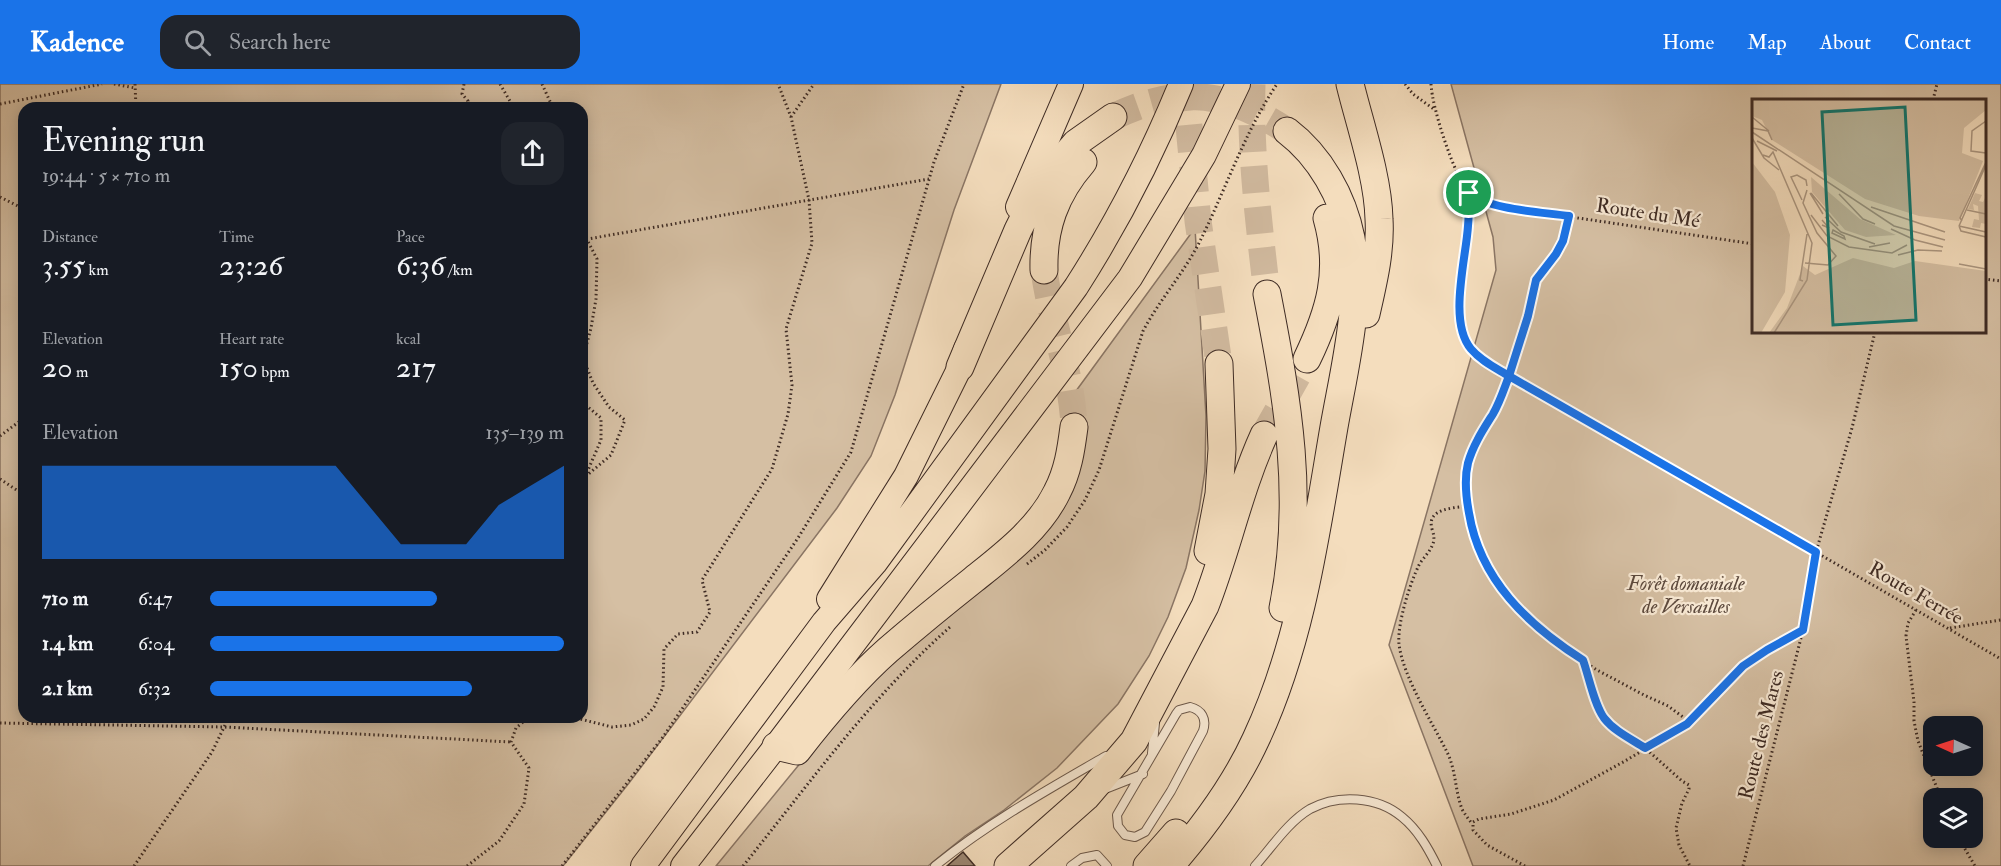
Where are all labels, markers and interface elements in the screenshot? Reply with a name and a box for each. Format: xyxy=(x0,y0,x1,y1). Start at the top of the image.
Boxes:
search box xyxy=(160,15,580,69)
text: Kadence xyxy=(30,25,124,60)
icon: search xyxy=(181,26,214,59)
text: Search here xyxy=(229,28,331,56)
text: Home xyxy=(1662,29,1714,56)
text: Map xyxy=(1747,29,1787,56)
text: About xyxy=(1820,29,1871,56)
text: Contact xyxy=(1904,29,1971,56)
inset map xyxy=(1752,99,1986,333)
text: Evening run xyxy=(42,120,205,161)
button: share xyxy=(501,122,564,185)
text: 19:44 · 5 × 710 m xyxy=(42,163,170,188)
pin xyxy=(1443,167,1494,218)
icon: arrive xyxy=(1452,176,1485,209)
street label: Route du Mé xyxy=(1594,192,1702,234)
text: Distance xyxy=(42,227,98,247)
text: Time xyxy=(219,227,254,247)
text: Pace xyxy=(396,227,425,247)
text: 3.55 xyxy=(42,247,85,284)
text: 23:26 xyxy=(219,247,283,284)
text: 6:36 xyxy=(396,247,445,284)
text: km xyxy=(85,260,109,280)
text: /km xyxy=(445,260,473,280)
text: Elevation xyxy=(42,329,103,349)
text: Heart rate xyxy=(219,329,284,349)
text: kcal xyxy=(396,329,421,349)
text: 20 xyxy=(42,349,73,386)
text: 150 xyxy=(219,349,258,386)
text: 217 xyxy=(396,349,436,386)
text: m xyxy=(73,362,88,382)
text: bpm xyxy=(258,362,290,382)
text: Elevation xyxy=(42,420,118,445)
text: 135–139 m xyxy=(485,420,564,445)
street label: Route Ferrée xyxy=(1864,556,1968,630)
park label: Forêt domaniale de Versailles xyxy=(1626,571,1745,619)
text: 710 m xyxy=(42,586,88,611)
text: 6:47 xyxy=(138,586,173,611)
text: 1.4 km xyxy=(42,631,93,656)
text: 6:04 xyxy=(138,631,174,656)
street label: Route des Mares xyxy=(1733,668,1789,802)
text: 2.1 km xyxy=(42,676,92,701)
text: 6:32 xyxy=(138,676,171,701)
north arrow xyxy=(1923,716,1983,776)
map controls xyxy=(1923,716,1983,848)
button: layers xyxy=(1923,788,1983,848)

